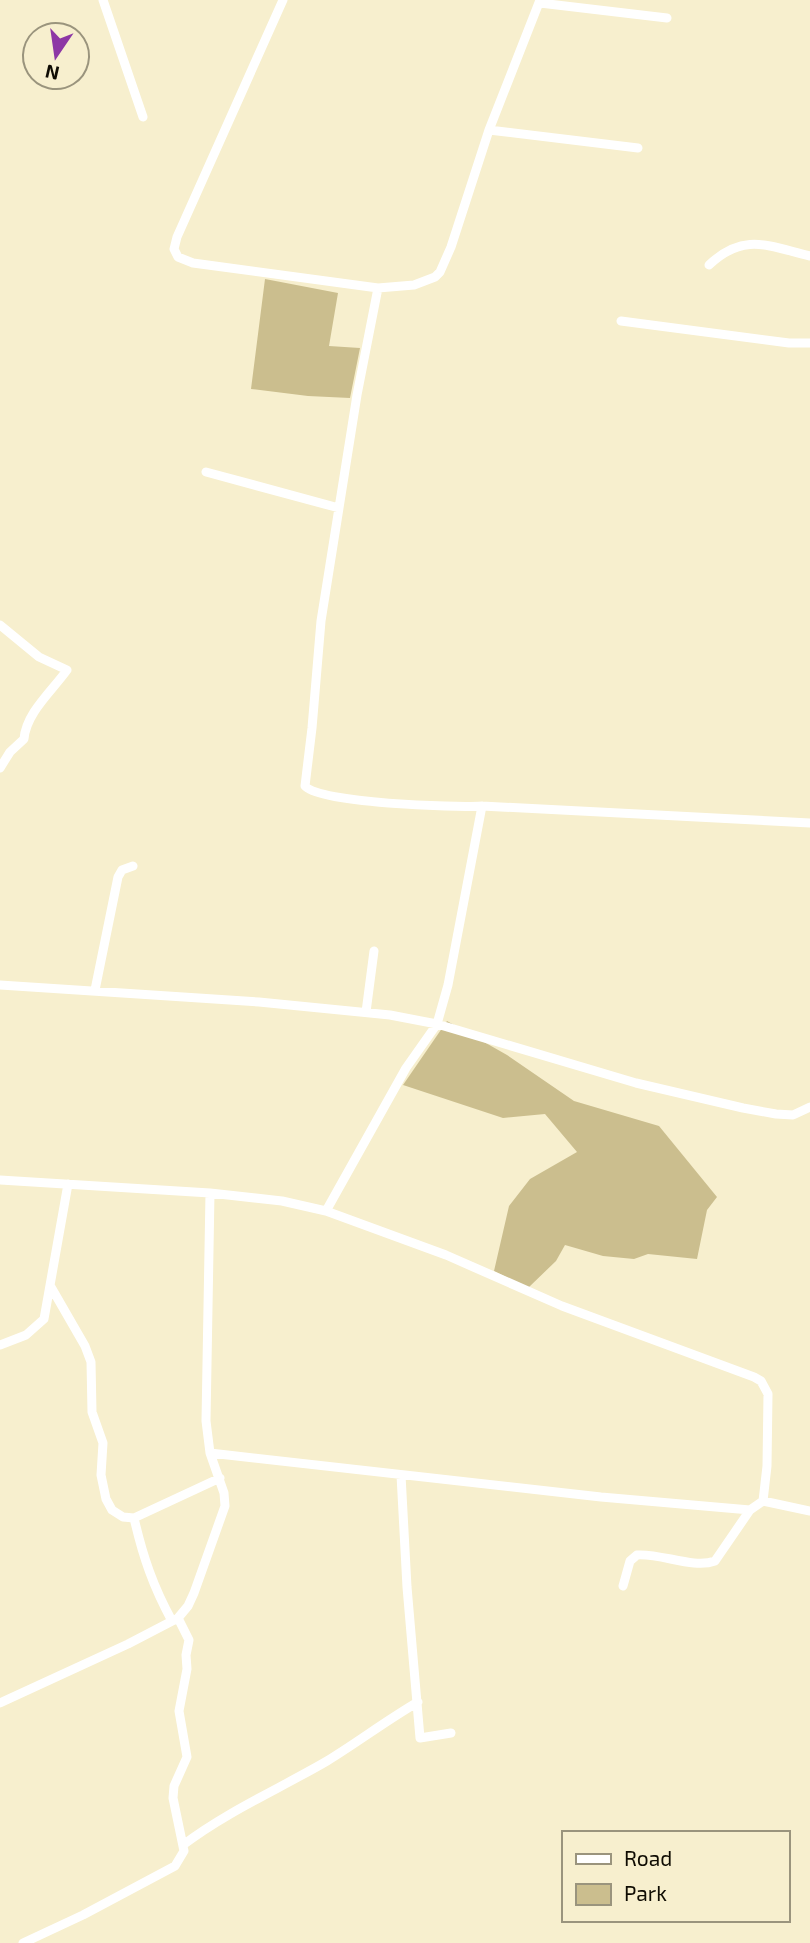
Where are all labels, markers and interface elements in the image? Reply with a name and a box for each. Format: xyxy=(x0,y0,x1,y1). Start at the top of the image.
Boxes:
north arrow xyxy=(21,21,91,91)
text: N xyxy=(43,60,61,86)
legend xyxy=(562,1831,789,1922)
text: Road xyxy=(624,1845,672,1870)
text: Park xyxy=(624,1880,667,1905)

